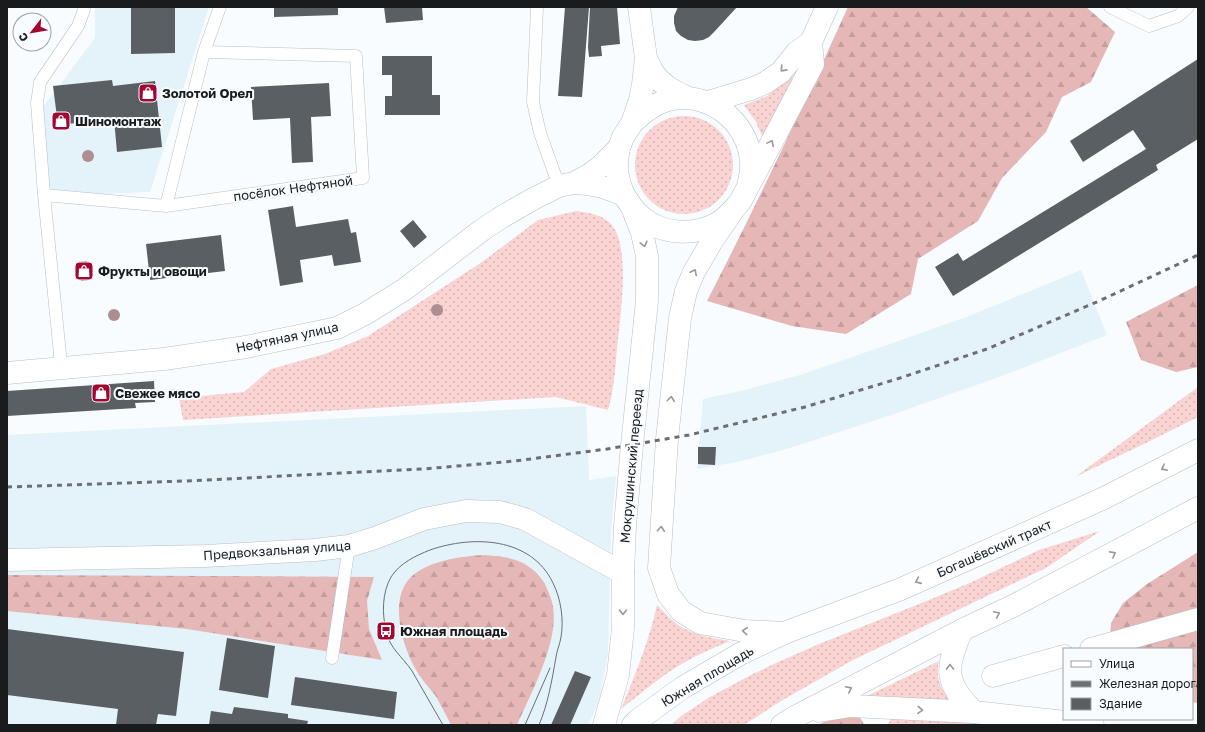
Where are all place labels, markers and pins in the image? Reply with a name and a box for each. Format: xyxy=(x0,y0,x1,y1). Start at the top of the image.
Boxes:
shop icon: Золотой Орел xyxy=(137,82,159,104)
place label: Золотой Орел xyxy=(162,85,253,101)
shop icon: Шиномонтаж xyxy=(50,110,72,132)
place label: Шиномонтаж xyxy=(75,113,162,129)
shop icon: Фрукты и овощи xyxy=(73,260,95,282)
place label: Фрукты и овощи xyxy=(98,263,207,279)
shop icon: Свежее мясо xyxy=(90,382,112,404)
place label: Свежее мясо xyxy=(115,385,201,401)
bus stop icon: Южная площадь xyxy=(375,620,397,642)
place label: Южная площадь xyxy=(400,623,507,639)

